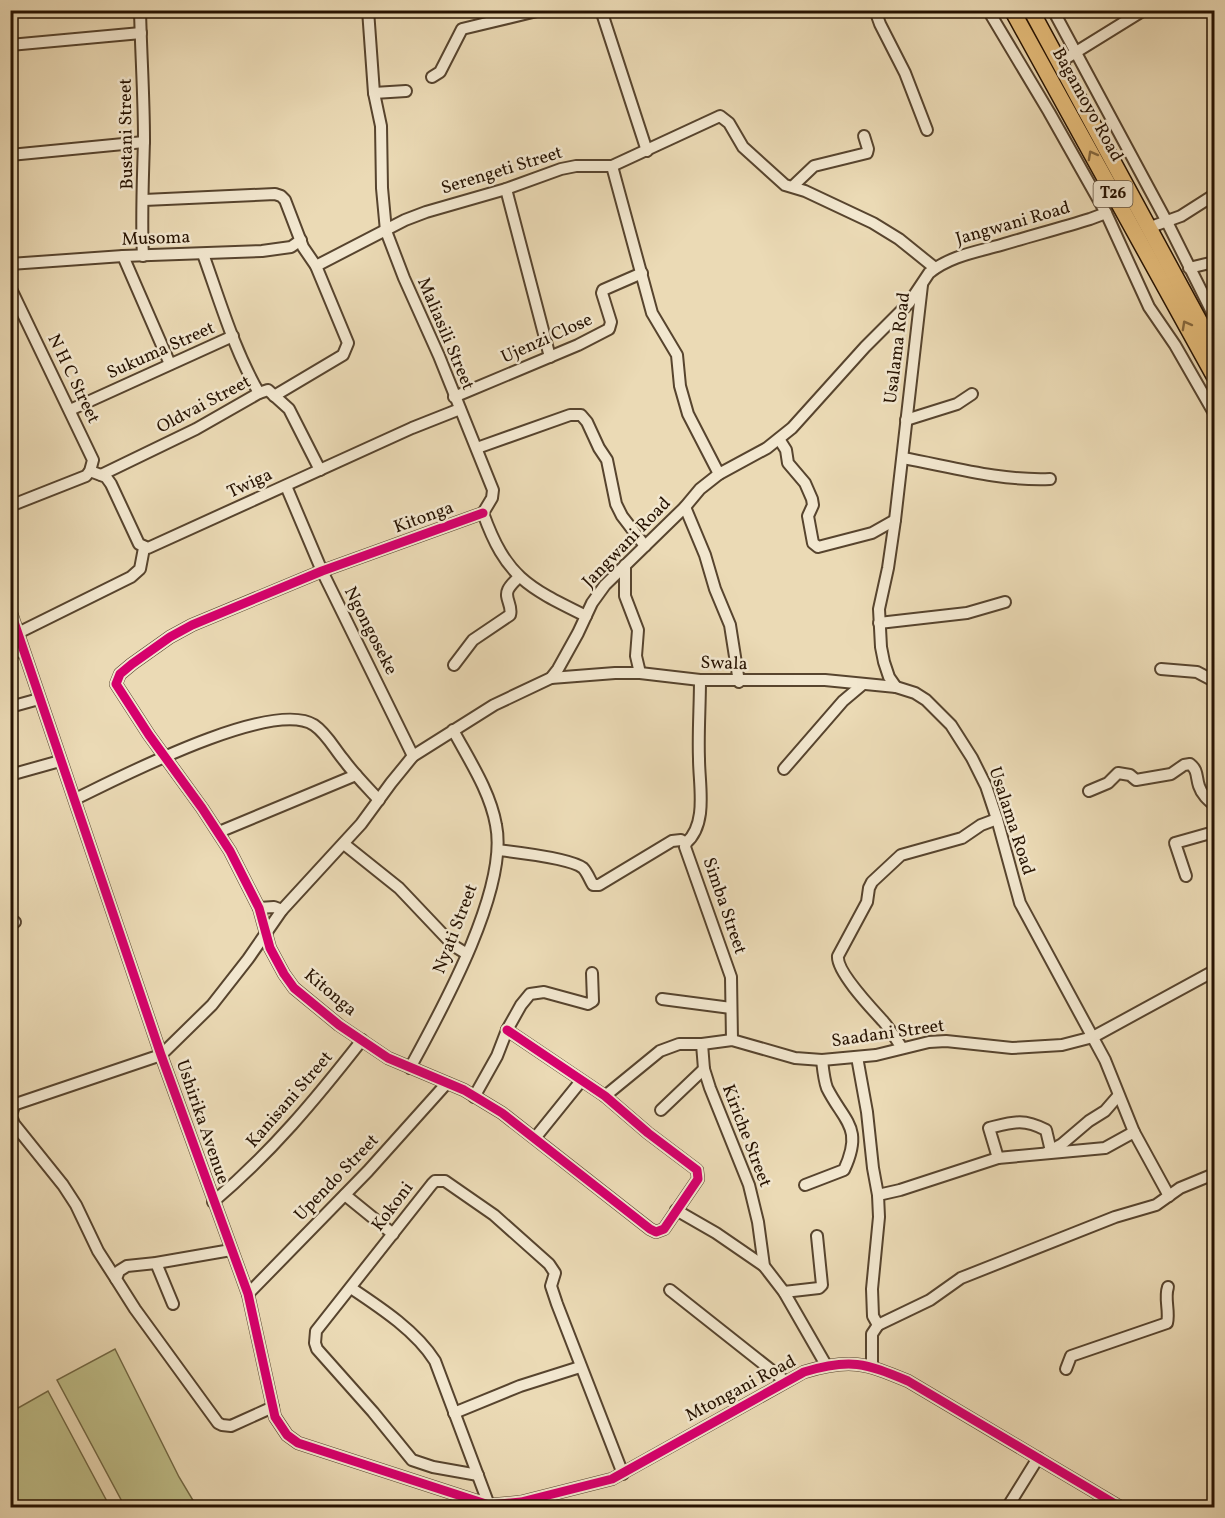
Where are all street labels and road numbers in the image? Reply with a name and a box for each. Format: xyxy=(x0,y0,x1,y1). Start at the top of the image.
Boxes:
street label: Bagamoyo Road xyxy=(1045,43,1129,167)
street label: Bustani Street xyxy=(114,78,140,190)
street label: Serengeti Street xyxy=(438,141,566,201)
road number: T26 xyxy=(1094,181,1132,207)
street label: Jangwani Road xyxy=(953,196,1073,252)
street label: Musoma xyxy=(121,225,191,253)
street label: Maliasili Street xyxy=(410,274,480,394)
street label: Usalama Road xyxy=(879,291,917,405)
street label: Ujenzi Close xyxy=(497,308,597,370)
street label: Sukuma Street xyxy=(103,316,219,386)
street label: N H C Street xyxy=(41,330,105,428)
street label: Oldvai Street xyxy=(153,370,255,440)
street label: Twiga xyxy=(223,463,277,505)
street label: Jangwani Road xyxy=(577,492,677,594)
street label: Kitonga xyxy=(390,496,458,540)
street label: Ngongoseke xyxy=(337,583,403,679)
street label: Swala xyxy=(700,651,748,677)
street label: Usalama Road xyxy=(982,764,1040,878)
street label: Simba Street xyxy=(696,854,752,958)
street label: Nyati Street xyxy=(427,880,485,978)
street label: Kitonga xyxy=(298,963,362,1023)
street label: Saadani Street xyxy=(830,1014,946,1054)
street label: Kanisani Street xyxy=(241,1046,339,1154)
street label: Ushirika Avenue xyxy=(169,1056,235,1188)
street label: Kiriche Street xyxy=(715,1081,777,1191)
street label: Upendo Street xyxy=(289,1129,385,1227)
street label: Kokoni xyxy=(366,1177,420,1237)
street label: Mtongani Road xyxy=(681,1349,801,1429)

